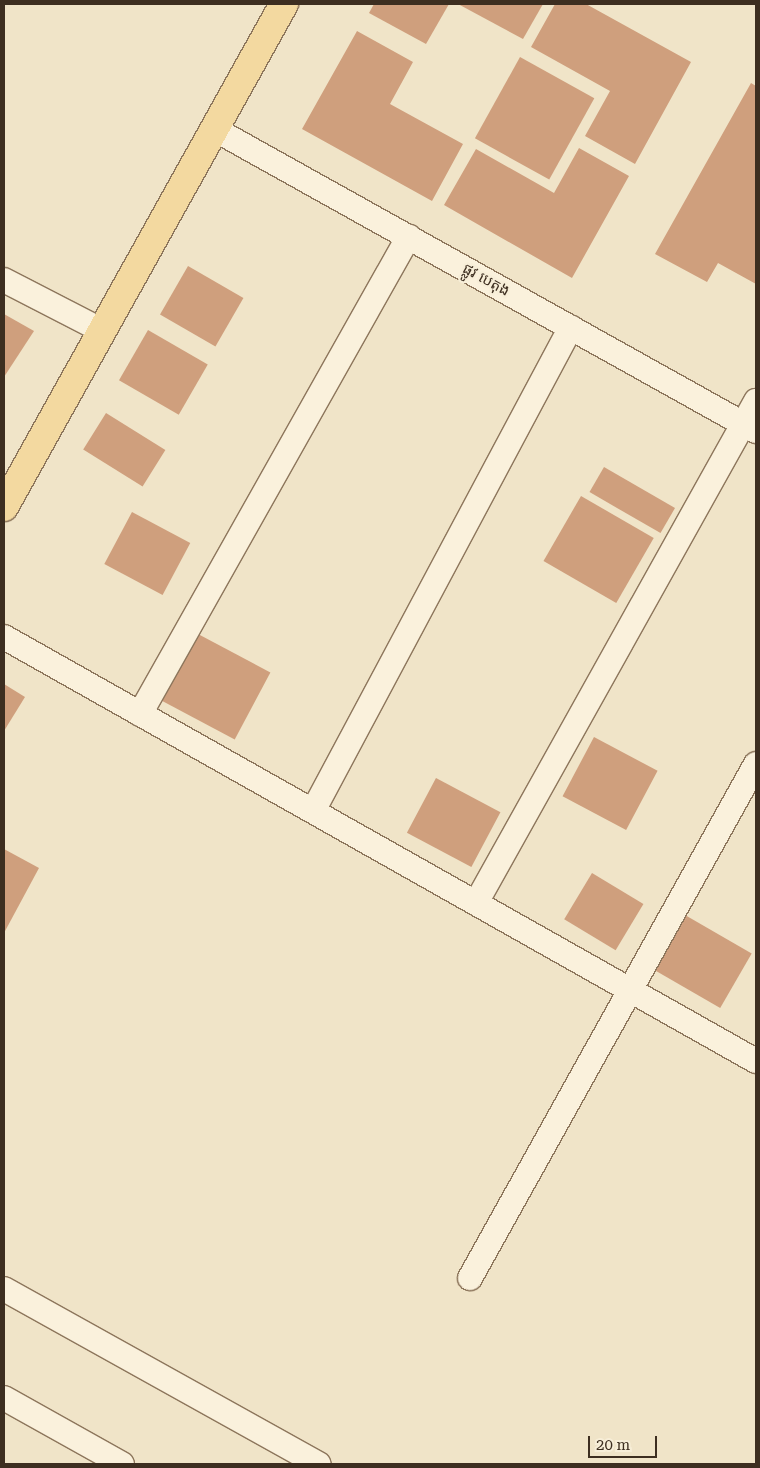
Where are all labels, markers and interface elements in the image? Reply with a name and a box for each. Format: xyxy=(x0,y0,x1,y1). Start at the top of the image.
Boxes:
street label: ផ្លូវ បេតុង xyxy=(459,260,513,300)
scale bar xyxy=(590,1426,659,1458)
text: 20 m xyxy=(596,1436,630,1454)

